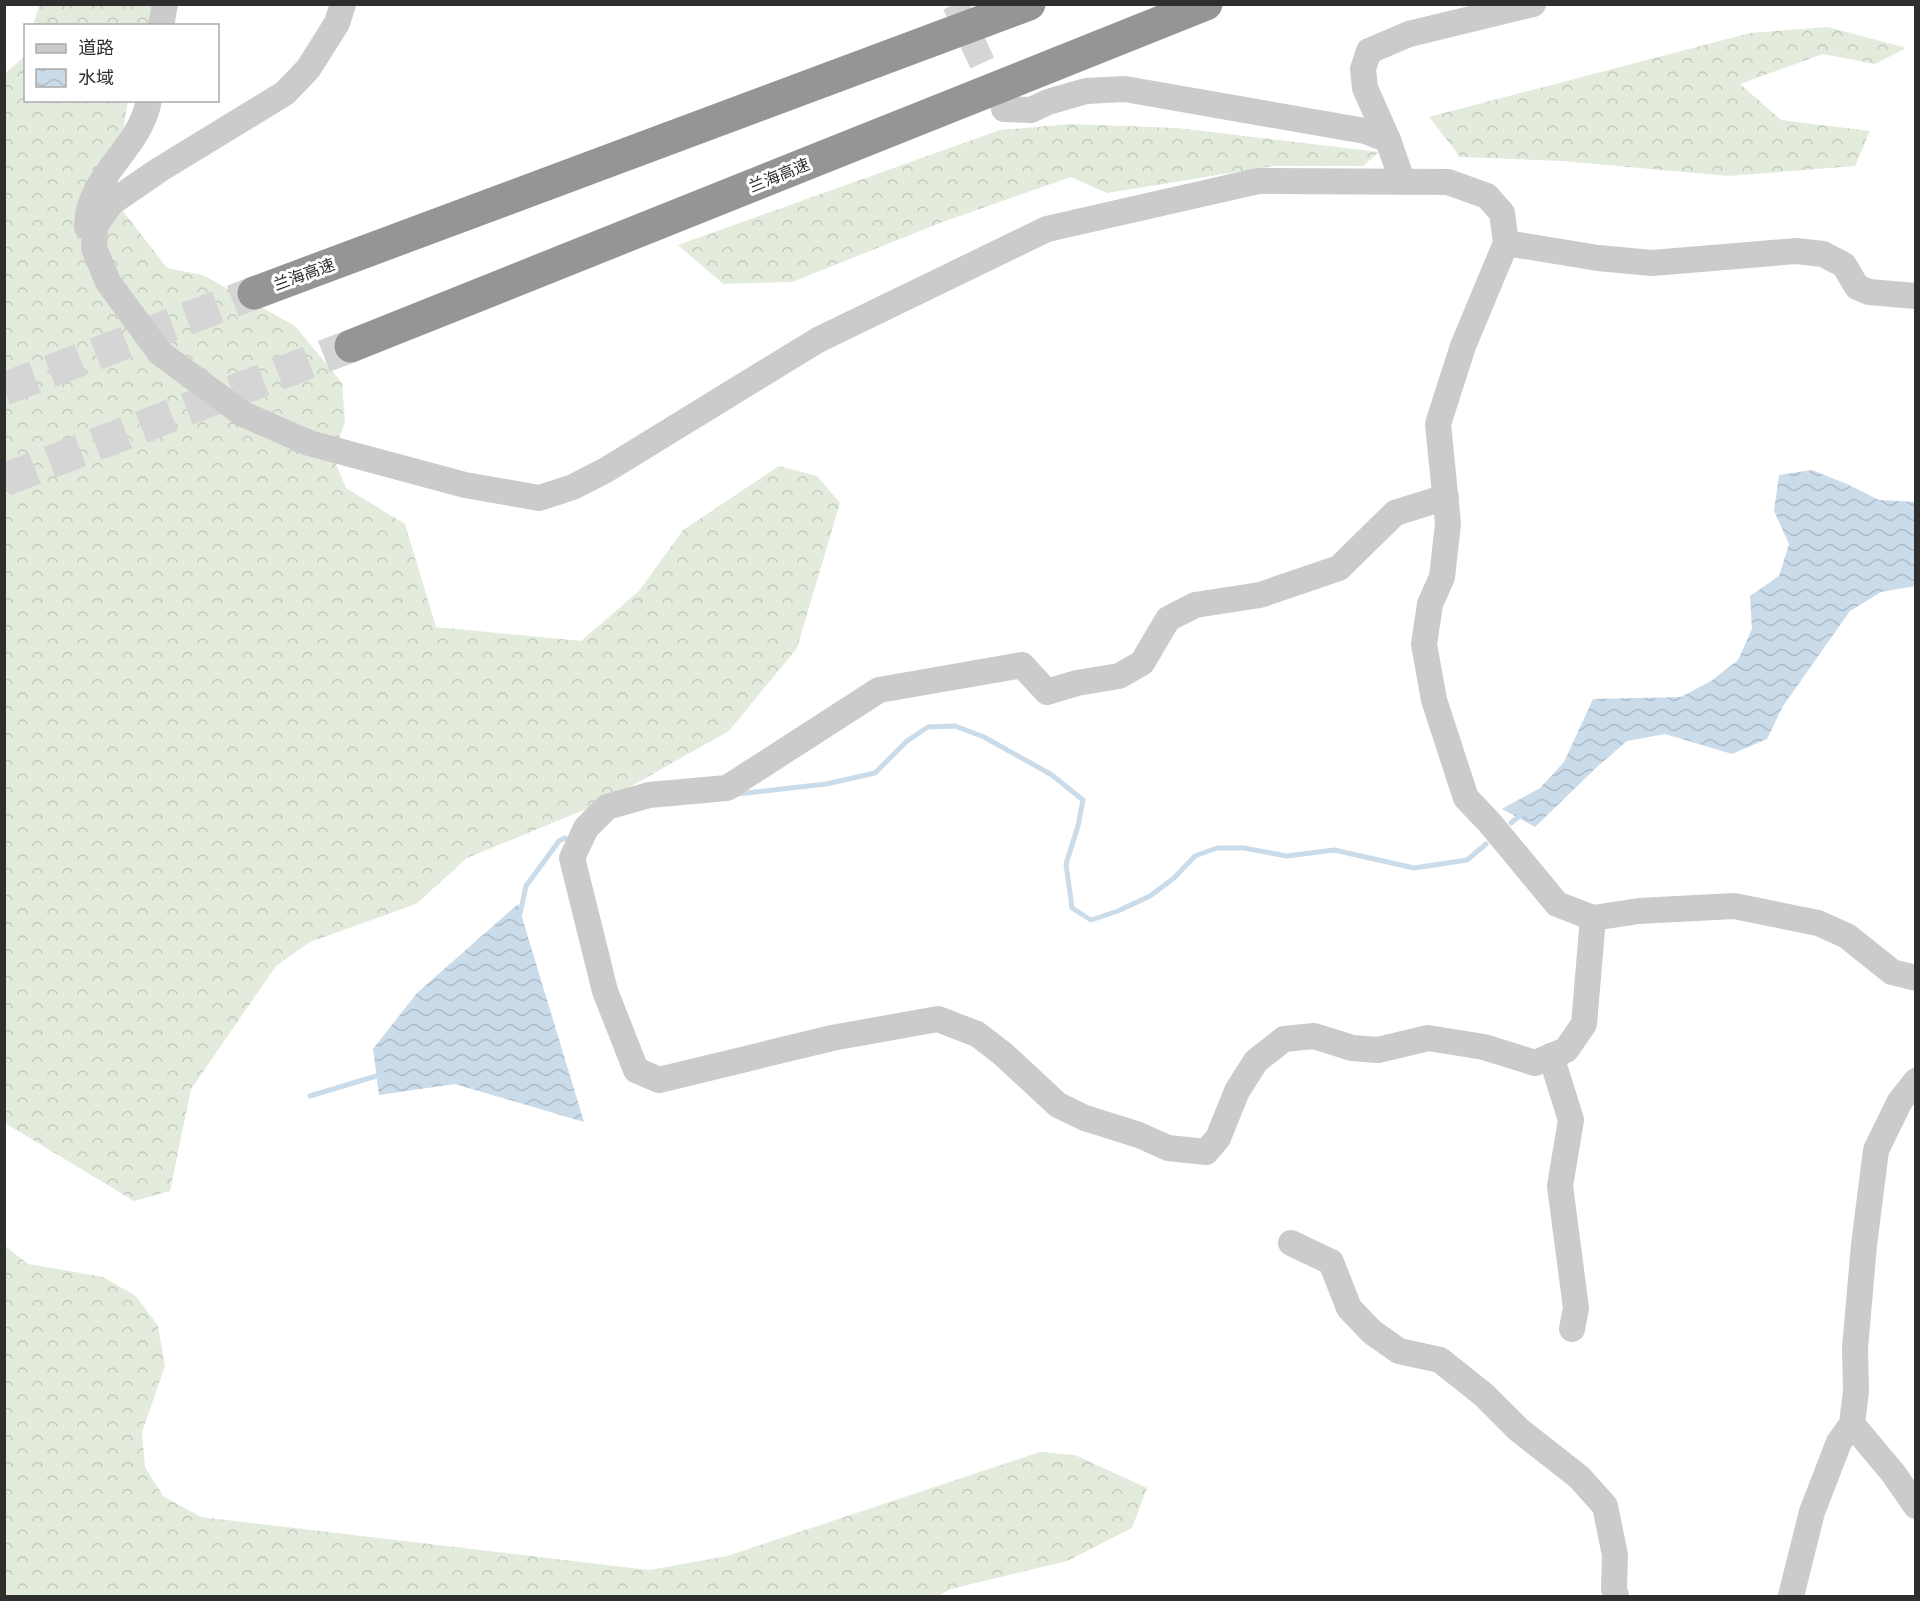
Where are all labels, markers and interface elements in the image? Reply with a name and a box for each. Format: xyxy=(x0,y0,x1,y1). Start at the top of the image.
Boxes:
legend xyxy=(24,24,219,102)
text: 道路 xyxy=(78,37,114,58)
text: 水域 xyxy=(78,67,114,88)
street label: 兰海高速 xyxy=(746,155,812,195)
street label: 兰海高速 xyxy=(271,255,337,293)

